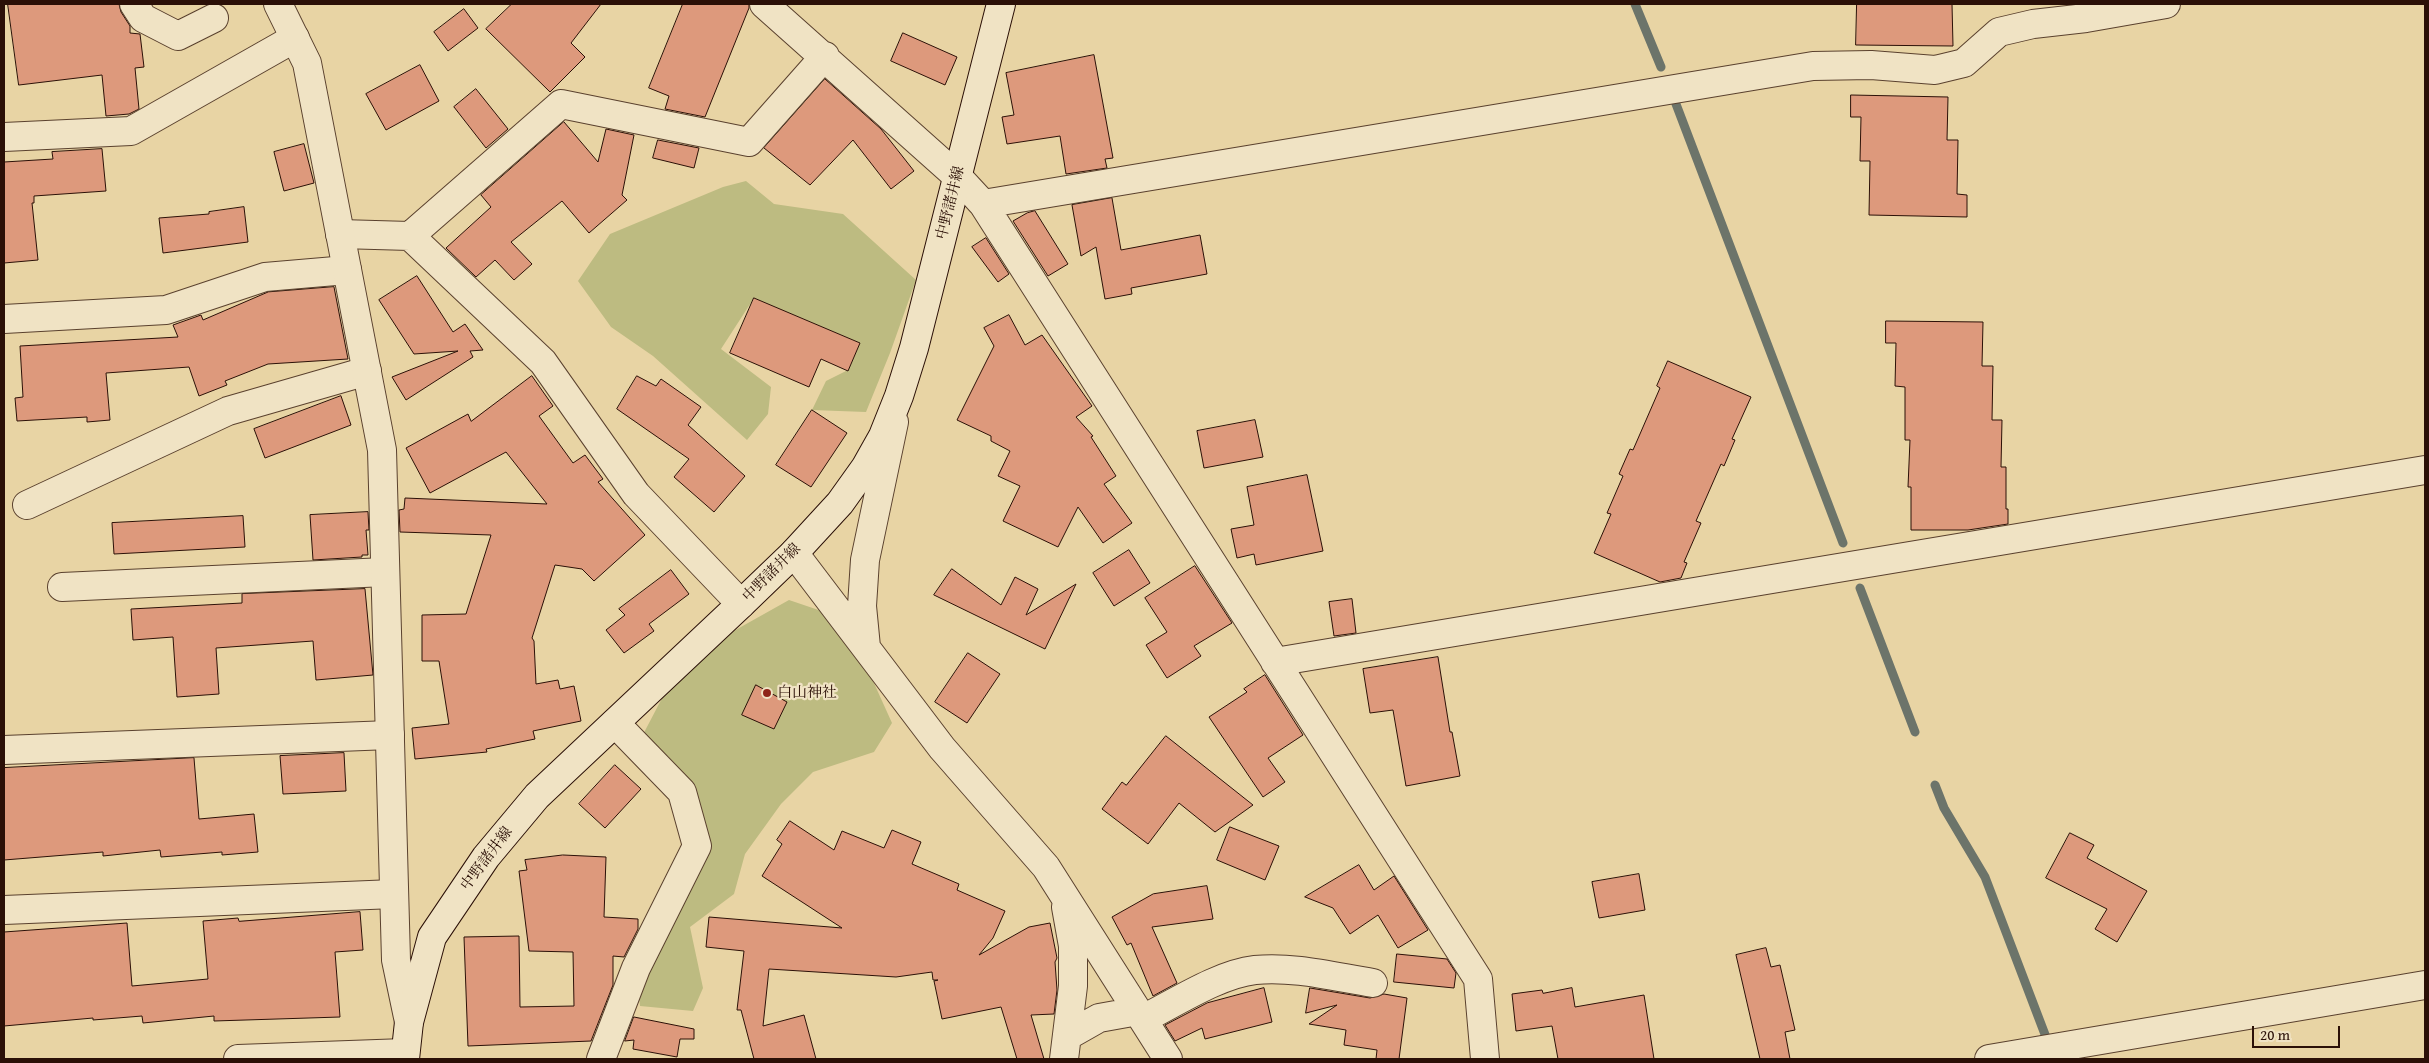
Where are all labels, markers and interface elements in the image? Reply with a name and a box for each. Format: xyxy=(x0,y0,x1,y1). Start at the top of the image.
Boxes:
street label: 中野諸井線 xyxy=(933,164,969,242)
street label: 中野諸井線 xyxy=(739,540,805,606)
place label: 白山神社 xyxy=(777,684,837,702)
marker: 白山神社 xyxy=(761,687,773,699)
street label: 中野諸井線 xyxy=(457,824,517,894)
scale bar xyxy=(2254,1016,2342,1048)
text: 20 m xyxy=(2260,1024,2290,1045)

